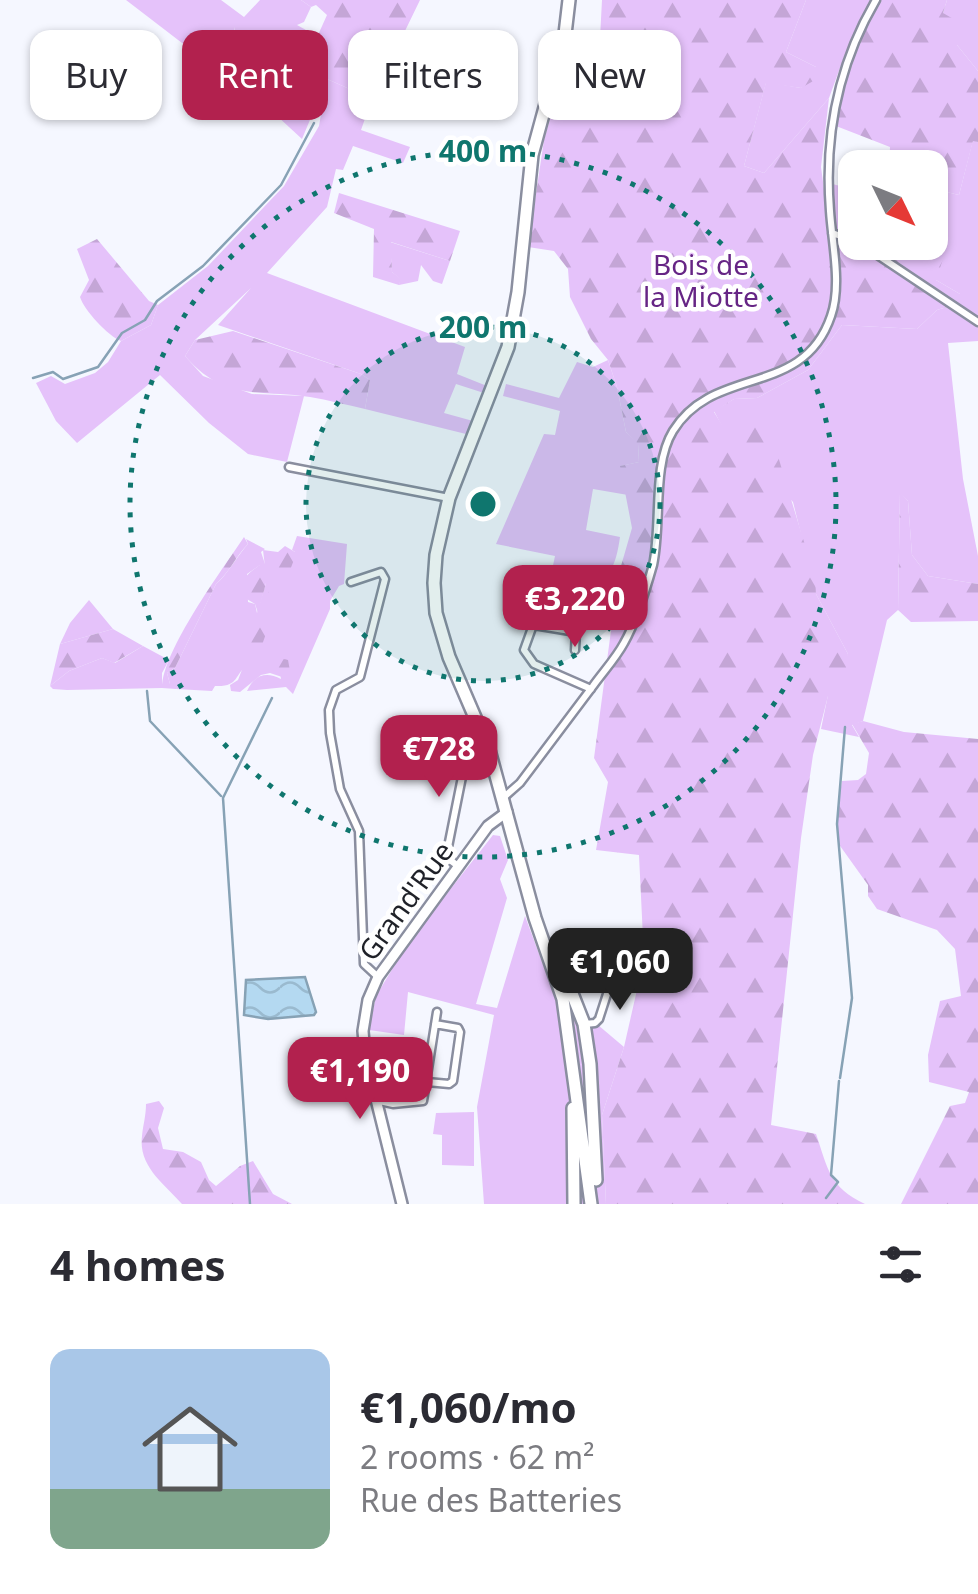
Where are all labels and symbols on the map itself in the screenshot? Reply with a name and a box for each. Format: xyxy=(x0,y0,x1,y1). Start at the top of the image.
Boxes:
text: 400 m xyxy=(439,130,527,171)
north arrow xyxy=(838,150,948,260)
park label: Bois de la Miotte xyxy=(643,245,759,315)
text: 200 m xyxy=(439,306,527,347)
centre of rings xyxy=(465,486,501,522)
pin: €3,220 xyxy=(494,565,656,650)
pin: €728 xyxy=(380,715,498,800)
street label: Grand'Rue xyxy=(349,833,461,968)
pin: €1,060 xyxy=(539,928,701,1013)
pin: €1,190 xyxy=(279,1037,441,1122)

